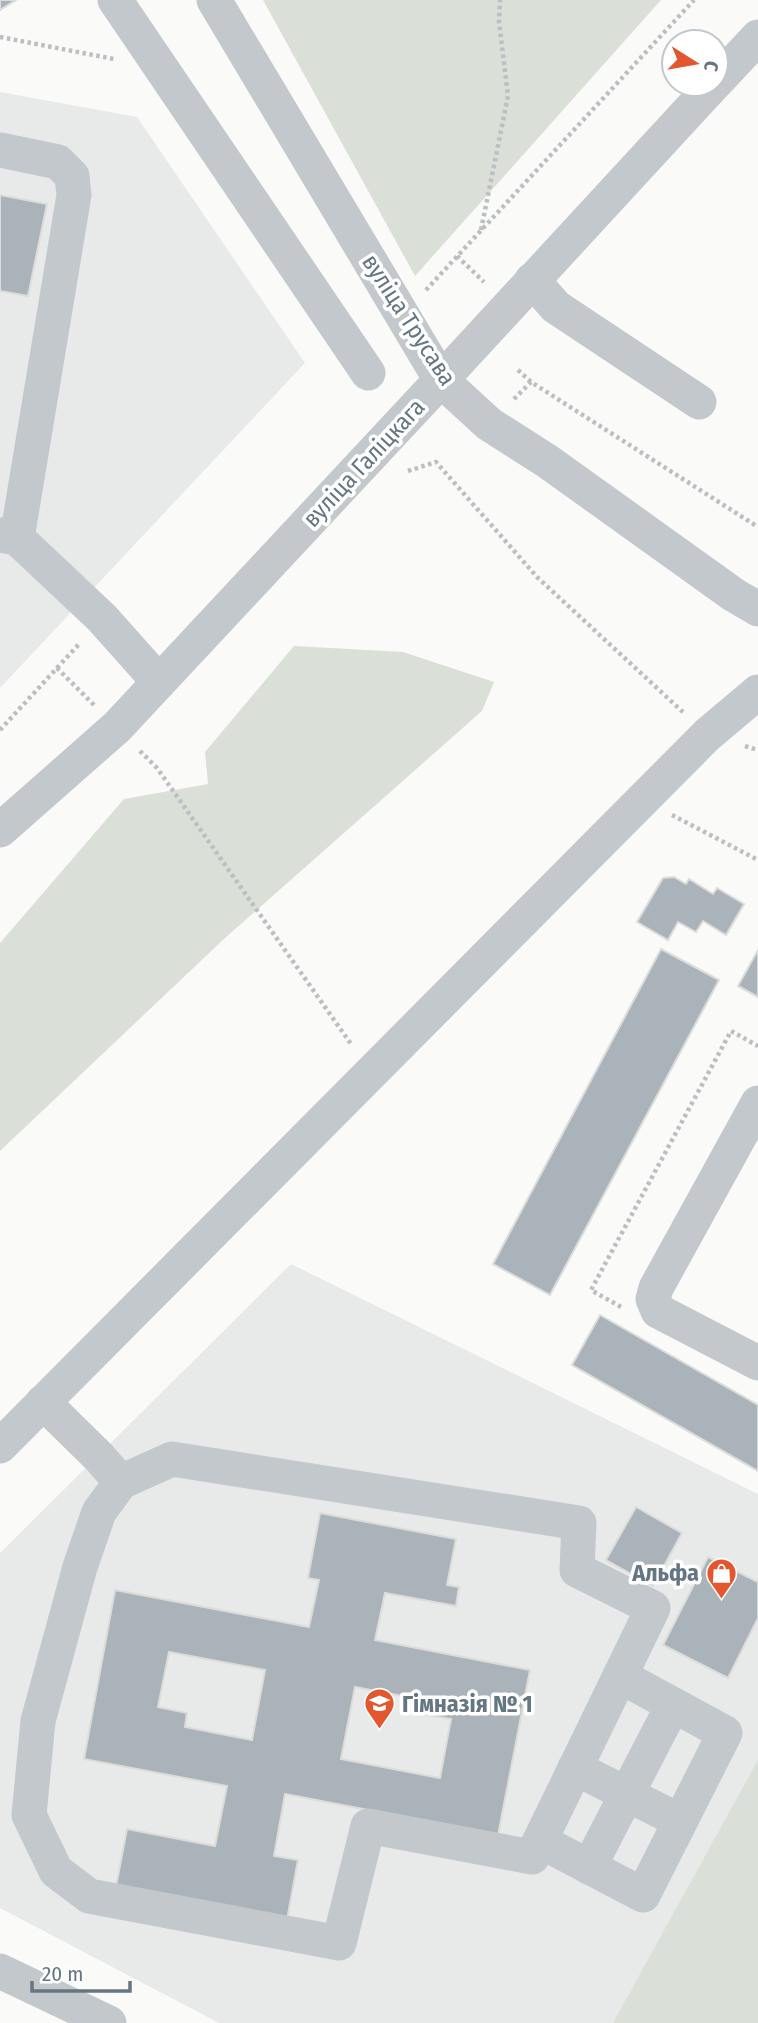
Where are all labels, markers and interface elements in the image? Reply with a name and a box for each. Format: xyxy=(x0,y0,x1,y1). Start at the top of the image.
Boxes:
north arrow xyxy=(660,28,730,98)
text: С xyxy=(699,59,723,73)
street label: вуліца Трусава xyxy=(356,249,462,391)
street label: вуліца Галіцкага xyxy=(298,393,430,533)
shop icon: Альфа xyxy=(705,1556,739,1600)
place label: Альфа xyxy=(631,1559,699,1587)
school or university icon: Гімназія № 1 xyxy=(362,1687,396,1731)
place label: Гімназія № 1 xyxy=(402,1690,533,1718)
scale bar xyxy=(32,1950,130,1994)
text: 20 m xyxy=(42,1961,83,1987)

